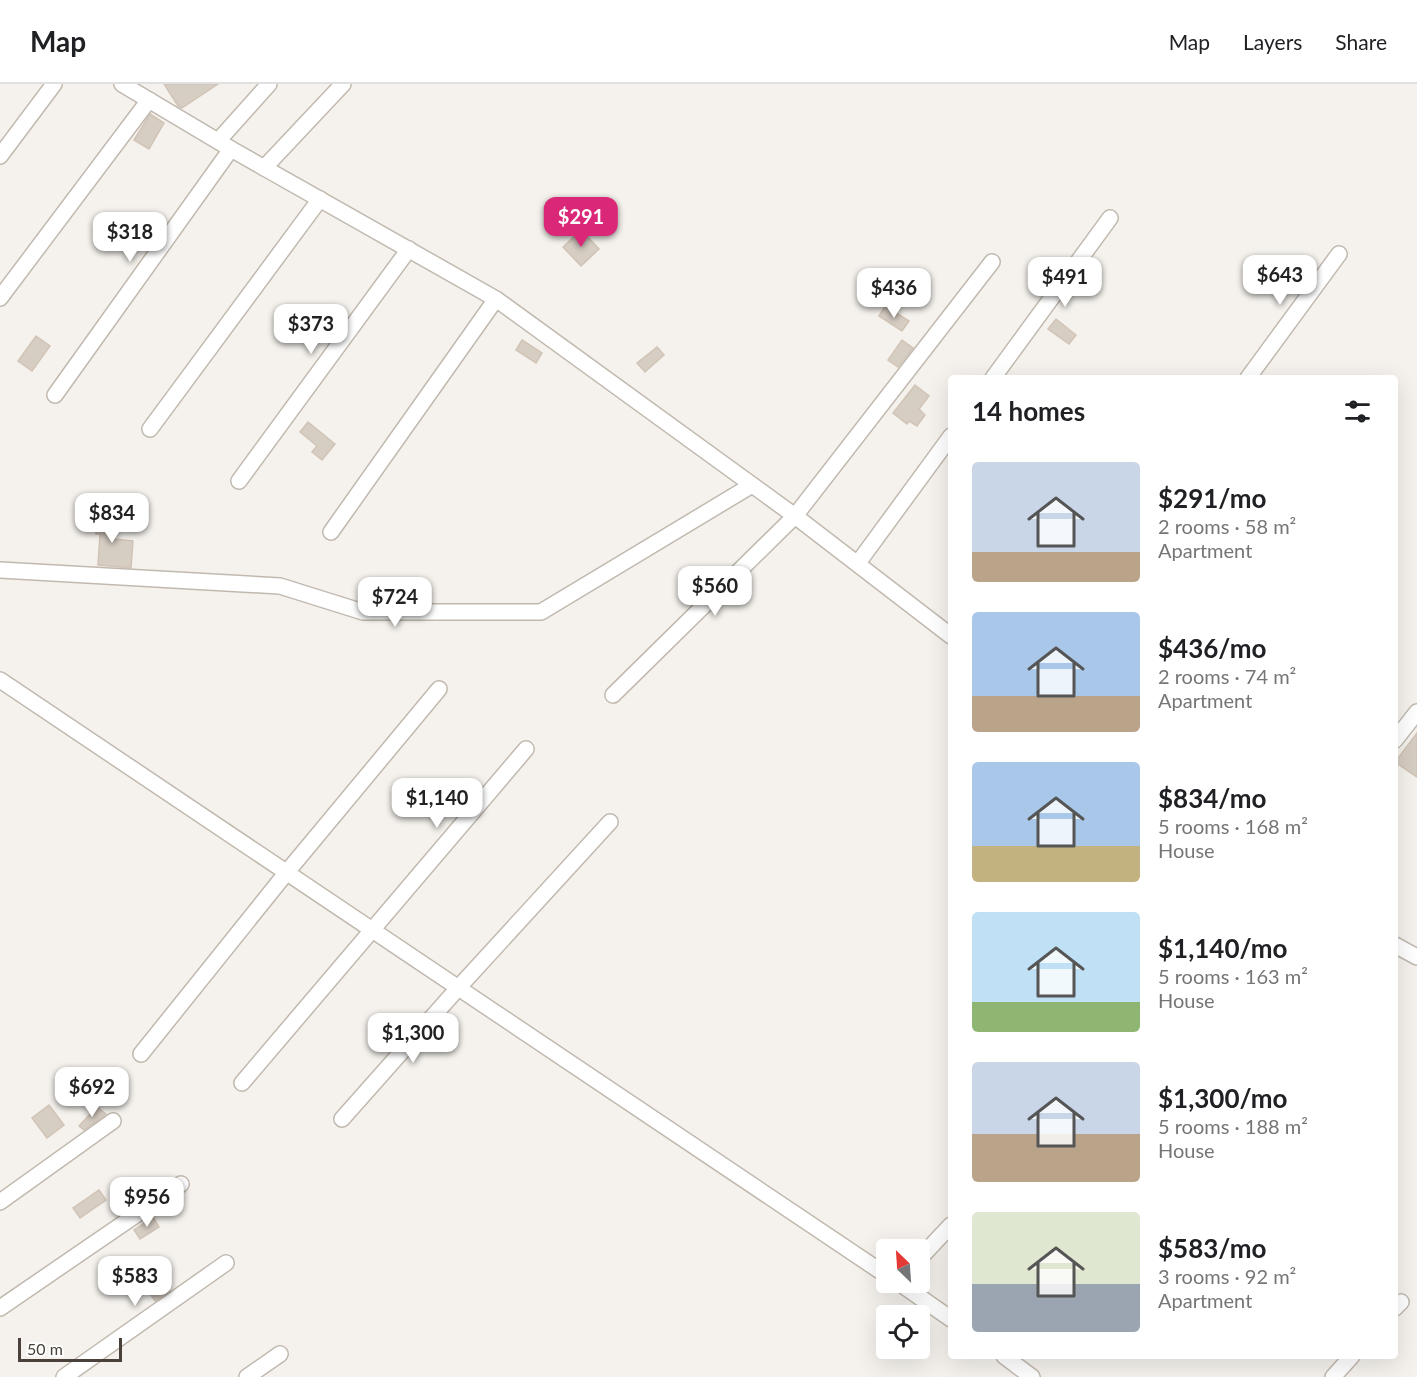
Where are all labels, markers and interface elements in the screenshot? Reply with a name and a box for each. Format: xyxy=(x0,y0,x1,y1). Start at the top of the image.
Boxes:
text: Map xyxy=(30,24,86,58)
text: Map xyxy=(1169,29,1210,54)
text: Layers xyxy=(1243,29,1302,54)
text: Share xyxy=(1335,29,1387,54)
pin: $291 xyxy=(545,197,617,248)
text: $291 xyxy=(558,204,604,228)
pin: $318 xyxy=(94,212,166,263)
text: $318 xyxy=(107,219,153,243)
pin: $643 xyxy=(1244,255,1316,306)
pin: $491 xyxy=(1029,257,1101,308)
text: $643 xyxy=(1257,262,1303,286)
text: $491 xyxy=(1042,264,1088,288)
pin: $436 xyxy=(858,268,930,319)
text: $436 xyxy=(871,275,917,299)
pin: $373 xyxy=(275,304,347,355)
text: $373 xyxy=(288,311,334,335)
text: 14 homes xyxy=(972,395,1085,427)
icon: filters xyxy=(1341,395,1374,428)
text: $291/mo xyxy=(1158,482,1266,514)
icon: home xyxy=(1020,486,1092,558)
pin: $834 xyxy=(76,493,148,544)
text: $834 xyxy=(89,500,135,524)
text: 2 rooms · 58 m² xyxy=(1158,514,1296,538)
text: Apartment xyxy=(1158,538,1252,562)
pin: $560 xyxy=(679,566,751,617)
text: $560 xyxy=(692,573,738,597)
pin: $724 xyxy=(359,577,431,628)
text: $724 xyxy=(372,584,418,608)
text: $436/mo xyxy=(1158,632,1266,664)
icon: home xyxy=(1020,636,1092,708)
text: 2 rooms · 74 m² xyxy=(1158,664,1296,688)
text: Apartment xyxy=(1158,688,1252,712)
pin: $1,140 xyxy=(388,778,486,829)
text: $834/mo xyxy=(1158,782,1266,814)
text: $1,140 xyxy=(406,785,468,809)
icon: home xyxy=(1020,786,1092,858)
text: 5 rooms · 168 m² xyxy=(1158,814,1308,838)
text: House xyxy=(1158,838,1215,862)
text: $1,140/mo xyxy=(1158,932,1288,964)
icon: home xyxy=(1020,936,1092,1008)
text: 5 rooms · 163 m² xyxy=(1158,964,1308,988)
text: House xyxy=(1158,988,1215,1012)
pin: $1,300 xyxy=(364,1013,462,1064)
text: $1,300 xyxy=(382,1020,444,1044)
pin: $692 xyxy=(56,1067,128,1118)
text: $692 xyxy=(69,1074,115,1098)
text: $1,300/mo xyxy=(1158,1082,1288,1114)
icon: home xyxy=(1020,1086,1092,1158)
text: 5 rooms · 188 m² xyxy=(1158,1114,1308,1138)
text: House xyxy=(1158,1138,1215,1162)
pin: $956 xyxy=(111,1177,183,1228)
text: $956 xyxy=(124,1184,170,1208)
text: $583/mo xyxy=(1158,1232,1266,1264)
icon: home xyxy=(1020,1236,1092,1308)
north arrow xyxy=(876,1239,930,1293)
map controls xyxy=(876,1239,930,1359)
pin: $583 xyxy=(99,1256,171,1307)
text: $583 xyxy=(112,1263,158,1287)
text: 3 rooms · 92 m² xyxy=(1158,1264,1296,1288)
text: Apartment xyxy=(1158,1288,1252,1312)
button: locate xyxy=(876,1305,930,1359)
scale bar xyxy=(18,1335,122,1362)
text: 50 m xyxy=(27,1339,63,1358)

